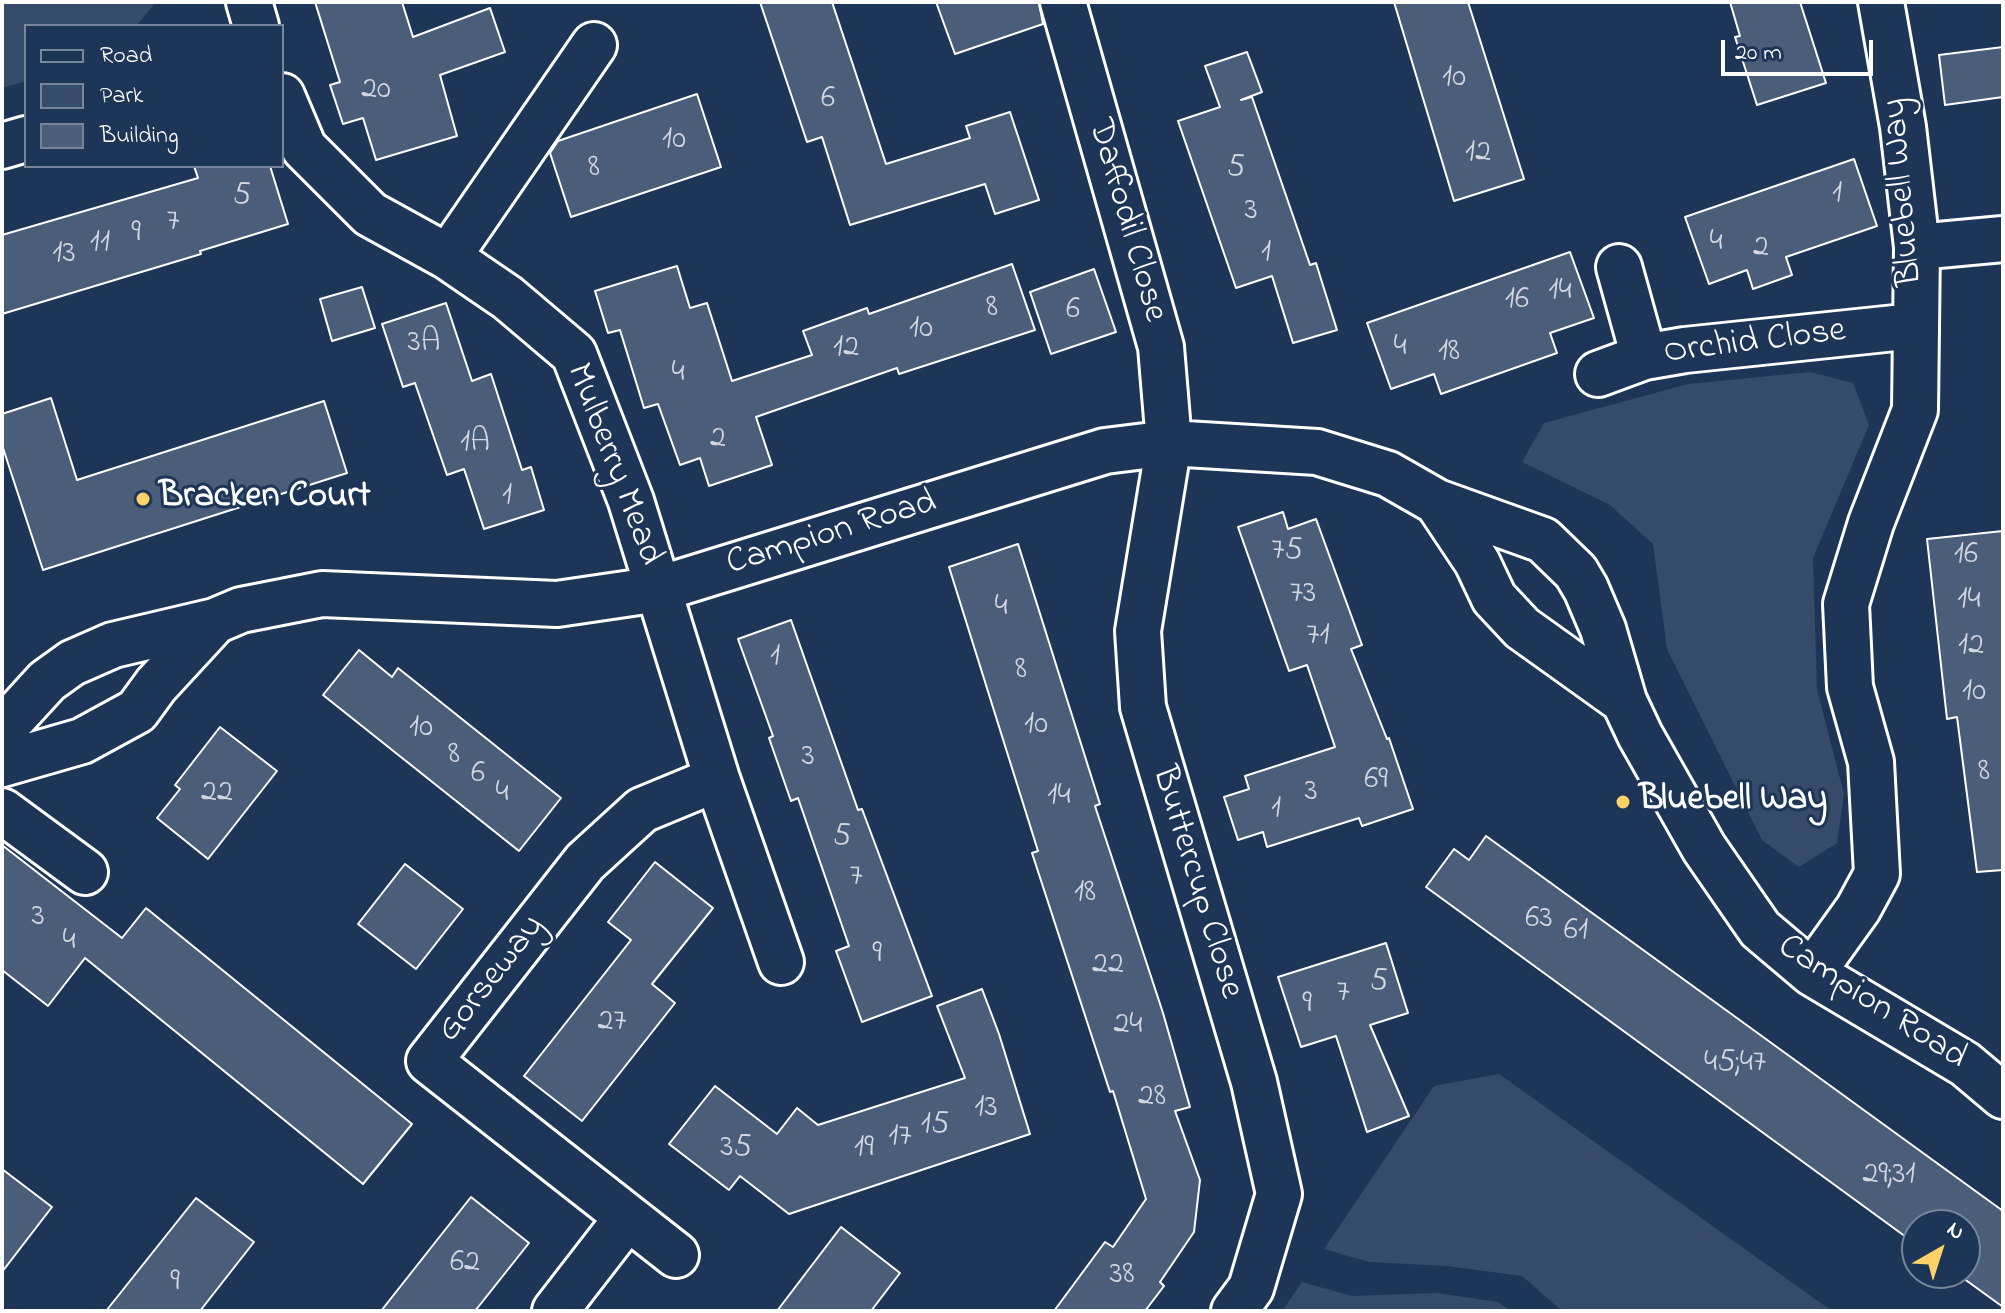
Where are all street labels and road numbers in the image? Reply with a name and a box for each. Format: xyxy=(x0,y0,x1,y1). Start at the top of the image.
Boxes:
street label: Bluebell Way xyxy=(1875,96,1935,288)
street label: Daffodil Close xyxy=(1075,115,1175,327)
street label: Orchid Close xyxy=(1662,311,1848,377)
street label: Mulberry Mead xyxy=(554,358,670,572)
street label: Campion Road xyxy=(722,483,942,587)
street label: Buttercup Close xyxy=(1139,762,1251,1004)
street label: Gorseway xyxy=(430,908,556,1052)
street label: Campion Road xyxy=(1768,927,1974,1081)

